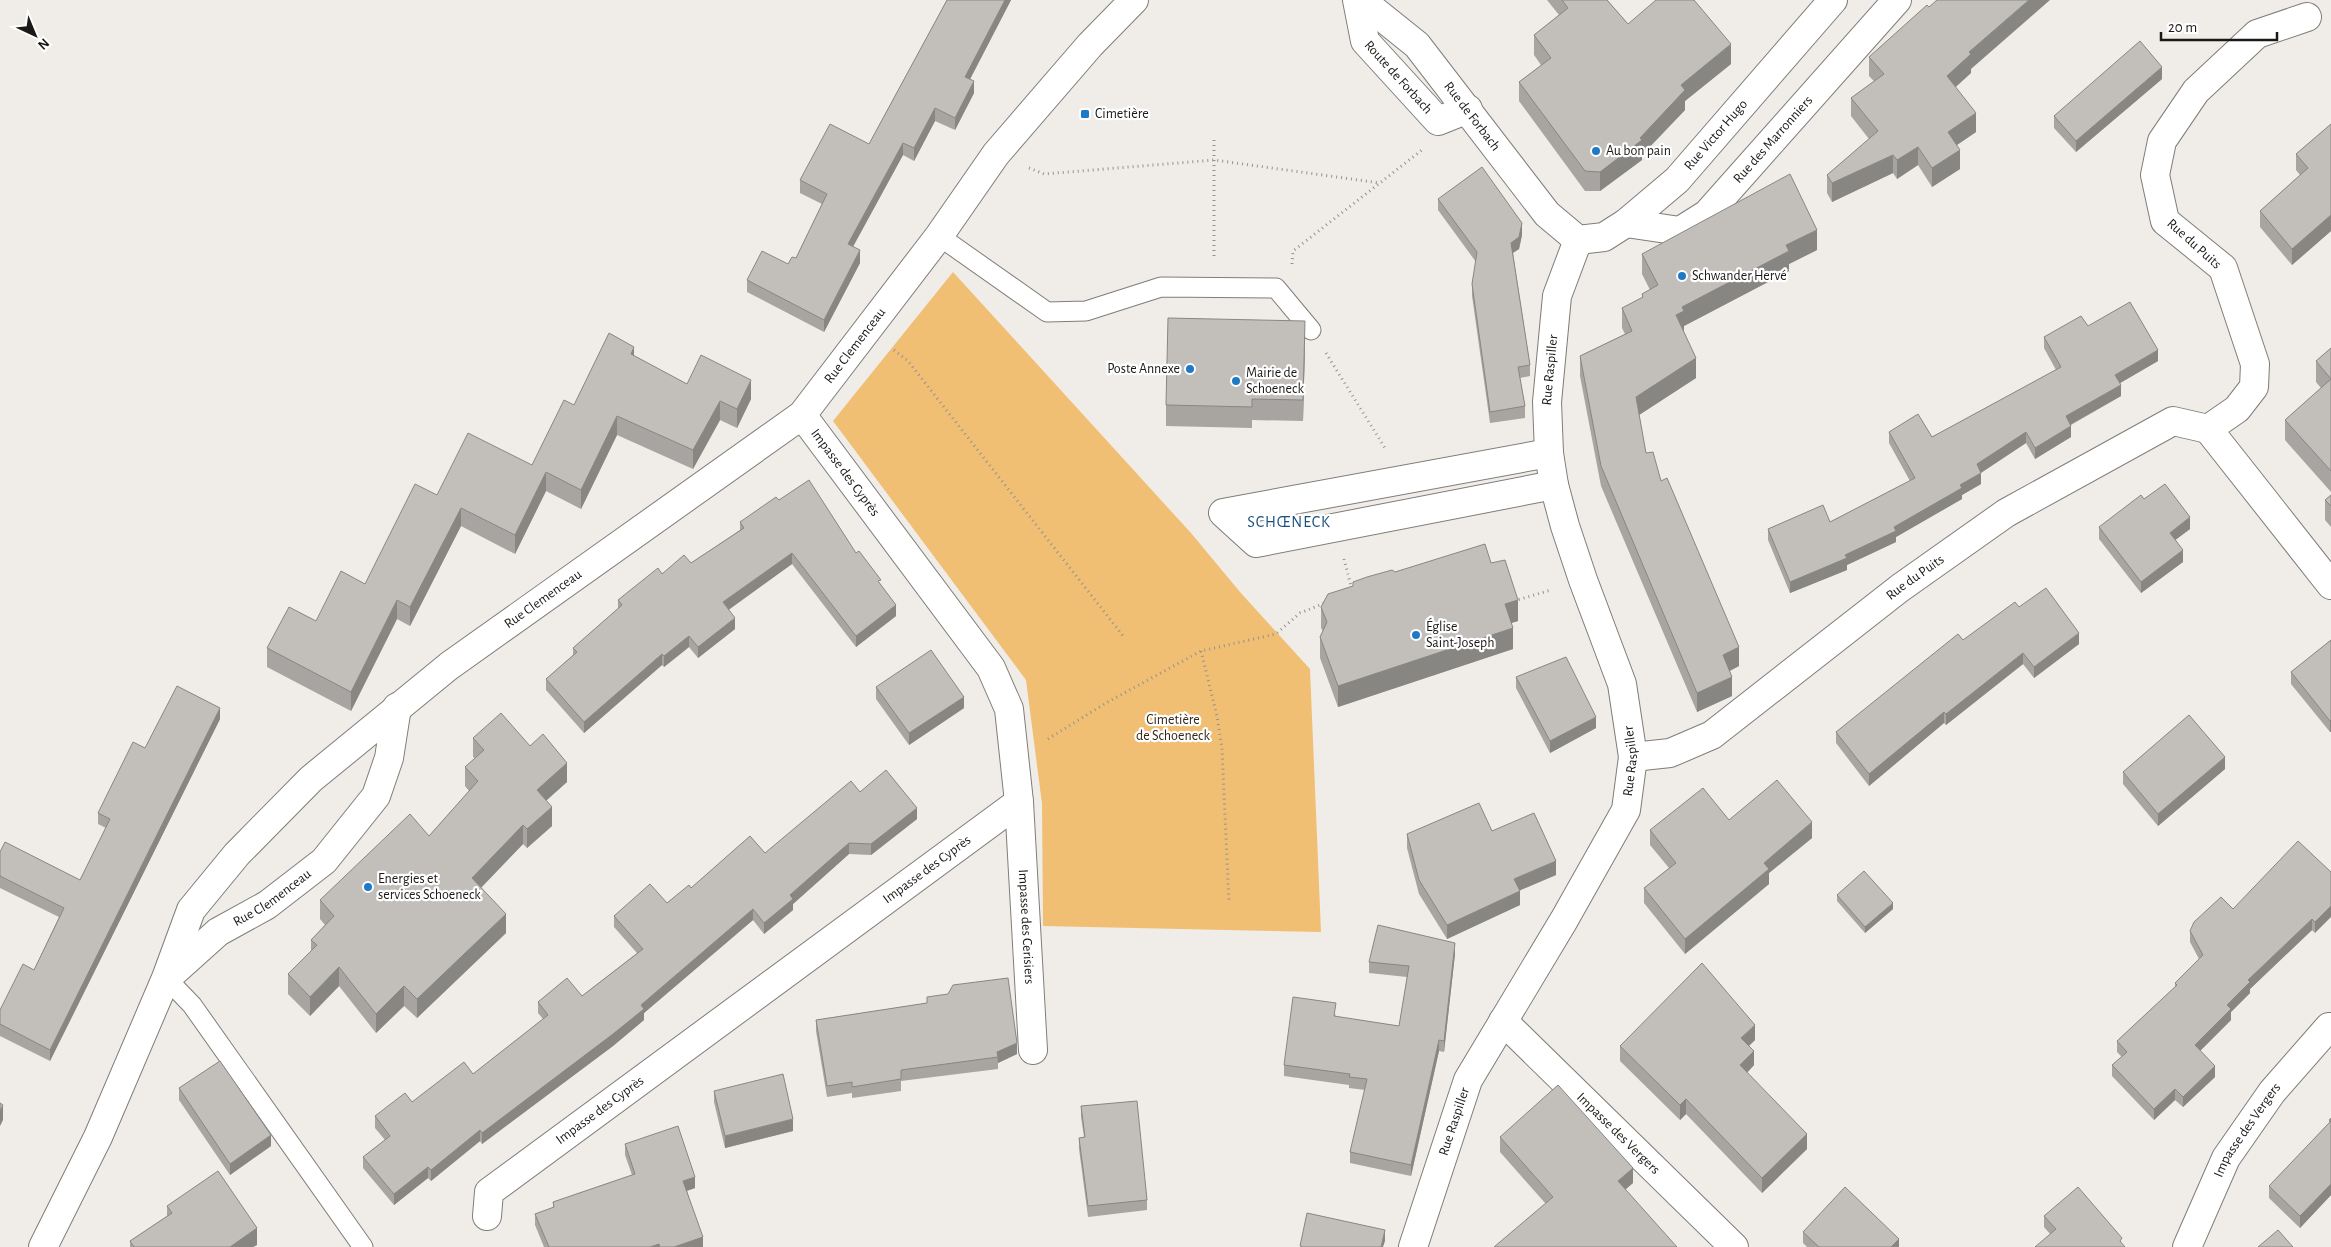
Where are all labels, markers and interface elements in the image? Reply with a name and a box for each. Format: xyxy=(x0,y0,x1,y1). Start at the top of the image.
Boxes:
north arrow xyxy=(10,10,60,60)
scale bar xyxy=(2161,10,2277,42)
text: 20 m xyxy=(2168,20,2197,35)
text: N xyxy=(35,35,52,52)
street label: Route de Forbach xyxy=(1361,38,1435,117)
street label: Rue de Forbach xyxy=(1441,79,1503,153)
street label: Rue des Marronniers xyxy=(1731,93,1815,186)
street label: Rue Victor Hugo xyxy=(1682,97,1750,173)
place label: Cimetière xyxy=(1095,107,1149,121)
marker: Cimetière xyxy=(1079,108,1091,120)
place label: Au bon pain xyxy=(1606,144,1671,158)
marker: Au bon pain xyxy=(1590,145,1602,157)
street label: Rue du Puits xyxy=(2164,216,2224,272)
place label: Schwander Hervé xyxy=(1692,269,1787,283)
marker: Schwander Hervé xyxy=(1676,270,1688,282)
street label: Rue Clemenceau xyxy=(822,305,888,386)
street label: Rue Raspiller xyxy=(1540,333,1560,406)
place label: Poste Annexe xyxy=(1107,362,1180,376)
marker: Poste Annexe xyxy=(1184,363,1196,375)
place label: Mairie de Schoeneck xyxy=(1246,366,1304,396)
marker: Mairie de Schoeneck xyxy=(1230,375,1242,387)
street label: Impasse des Cyprès xyxy=(808,426,882,519)
district label: SCHŒNECK xyxy=(1247,514,1331,530)
street label: Rue du Puits xyxy=(1884,552,1947,603)
street label: Rue Clemenceau xyxy=(502,567,584,631)
place label: Église Saint-Joseph xyxy=(1426,617,1495,650)
marker: Église Saint-Joseph xyxy=(1410,629,1422,641)
park label: Cimetière de Schoeneck xyxy=(1136,713,1211,743)
street label: Rue Raspiller xyxy=(1621,724,1640,797)
street label: Impasse des Cyprès xyxy=(881,833,974,906)
street label: Rue Clemenceau xyxy=(231,867,314,929)
street label: Impasse des Cerisiers xyxy=(1016,869,1036,984)
place label: Energies et services Schoeneck xyxy=(378,872,481,902)
marker: Energies et services Schoeneck xyxy=(362,881,374,893)
street label: Impasse des Cyprès xyxy=(554,1073,647,1147)
street label: Impasse des Vergers xyxy=(2211,1080,2283,1179)
street label: Rue Raspiller xyxy=(1437,1085,1472,1158)
street label: Impasse des Vergers xyxy=(1574,1090,1662,1177)

